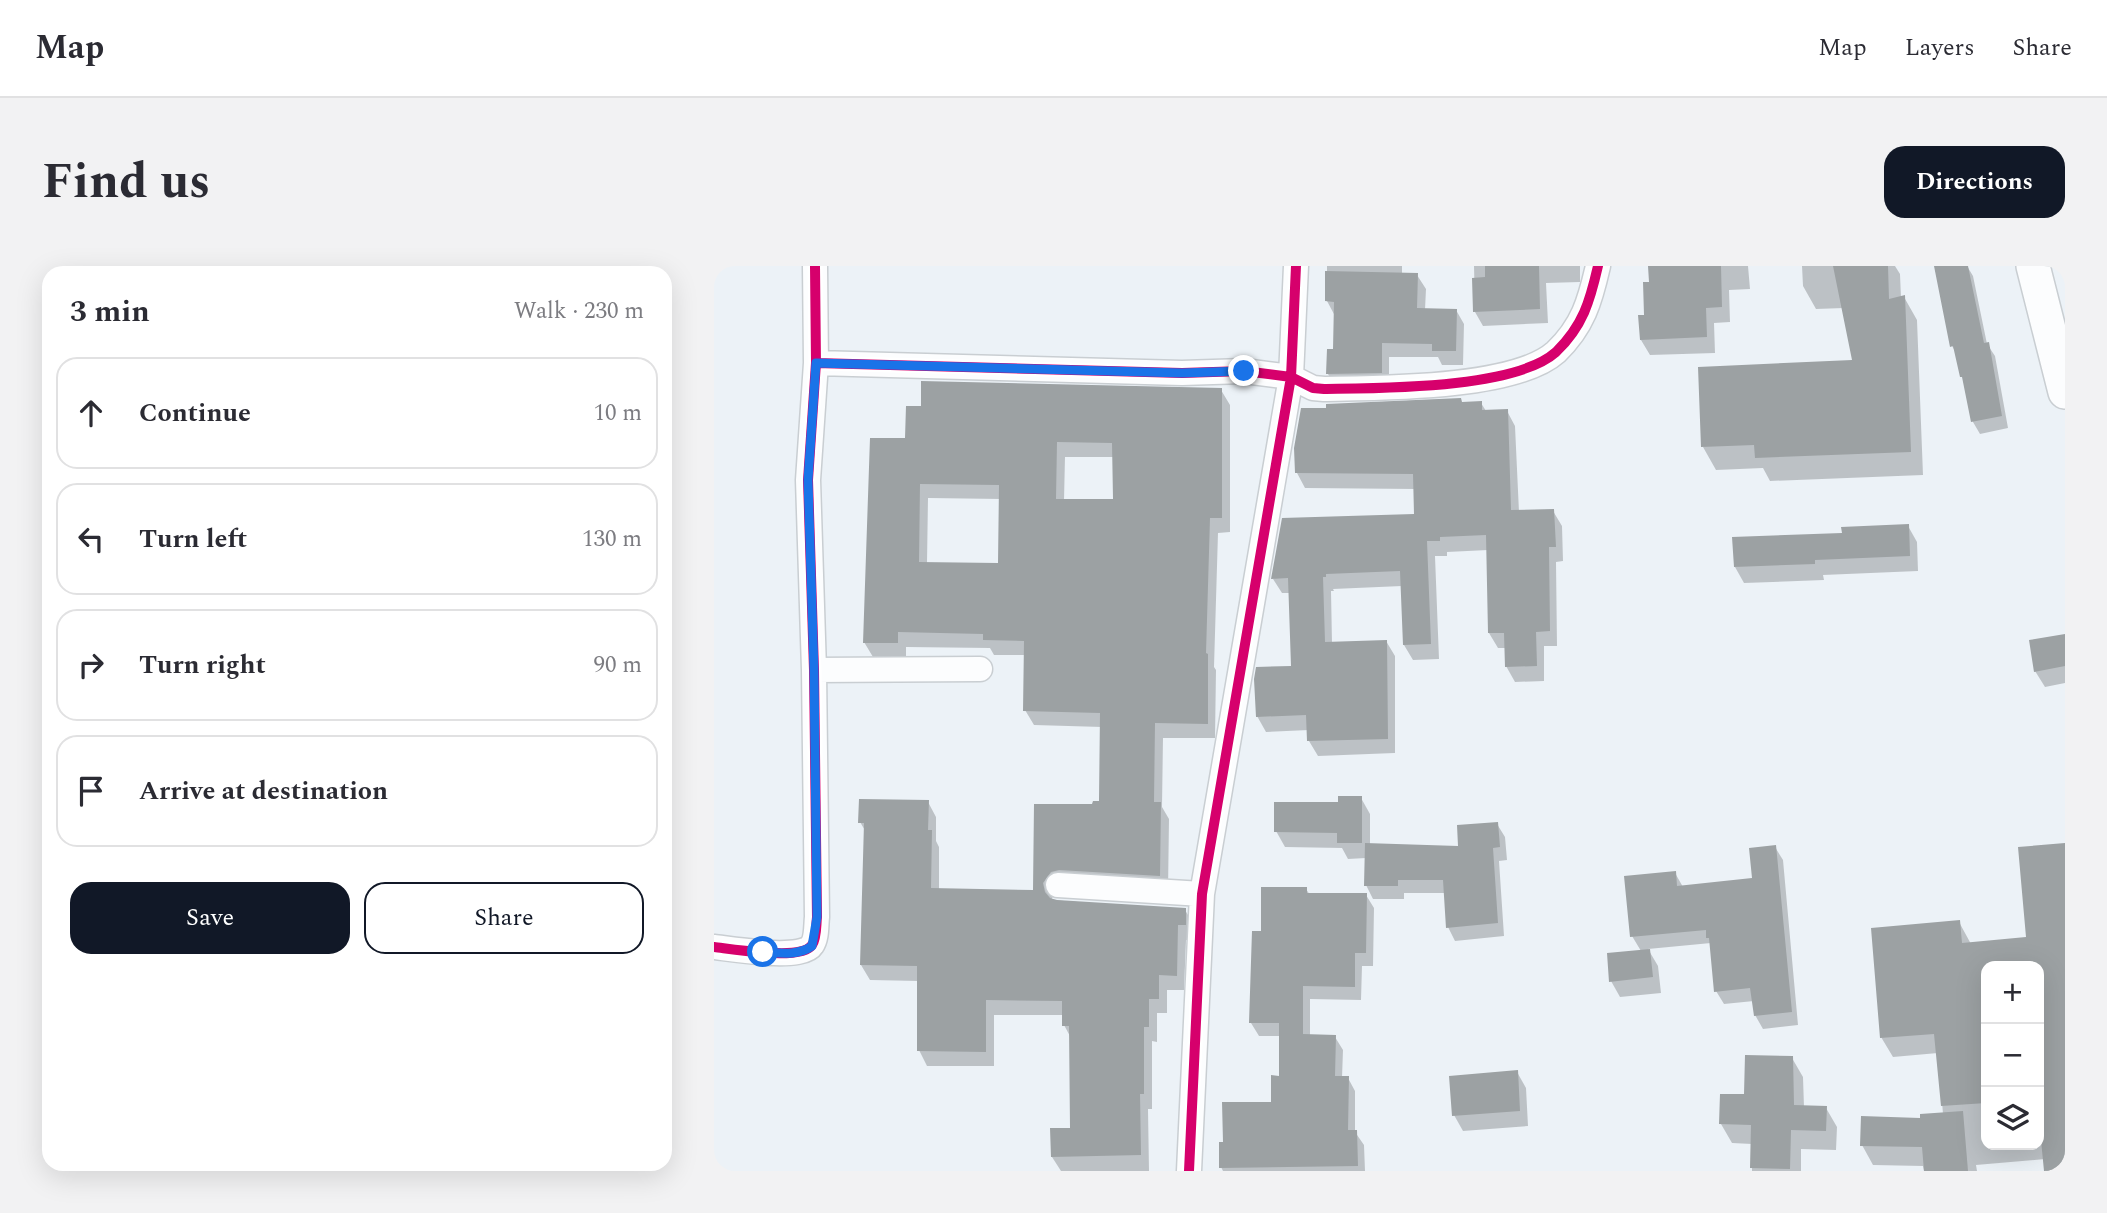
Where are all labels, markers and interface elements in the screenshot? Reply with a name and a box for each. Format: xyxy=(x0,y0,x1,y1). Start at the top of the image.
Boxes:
text: Map xyxy=(35,23,104,73)
text: Map xyxy=(1818,30,1867,66)
text: Layers xyxy=(1905,30,1975,66)
text: Share xyxy=(2013,30,2072,66)
text: Find us xyxy=(42,145,210,220)
button: Directions xyxy=(1884,146,2065,218)
text: 3 min xyxy=(70,289,150,335)
text: Walk · 230 m xyxy=(514,294,644,329)
route end xyxy=(1228,355,1259,386)
text: Continue xyxy=(139,393,251,433)
icon: ahead xyxy=(72,394,110,432)
text: 10 m xyxy=(593,396,642,431)
text: Turn left xyxy=(139,519,247,559)
icon: left xyxy=(72,520,110,558)
text: 130 m xyxy=(582,522,642,557)
text: Turn right xyxy=(139,645,266,685)
icon: right xyxy=(72,646,110,684)
text: 90 m xyxy=(593,648,642,683)
text: Arrive at destination xyxy=(139,771,388,811)
icon: arrive xyxy=(72,772,110,810)
button: Save xyxy=(70,882,350,954)
button: Share xyxy=(364,882,644,954)
route start xyxy=(747,936,778,967)
map controls xyxy=(1981,961,2044,1150)
button: + xyxy=(1981,961,2044,1024)
button: − xyxy=(1981,1024,2044,1087)
button: layers xyxy=(1981,1087,2044,1150)

